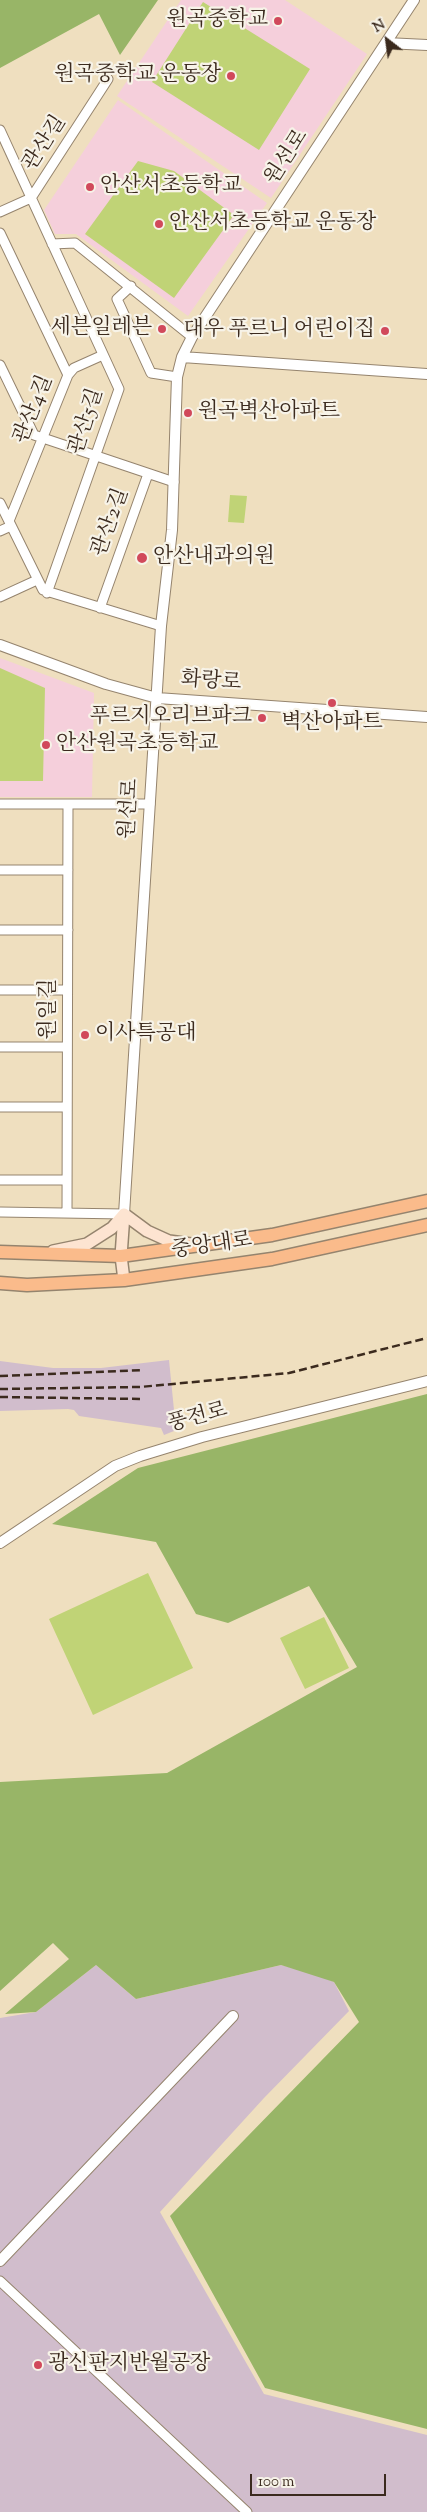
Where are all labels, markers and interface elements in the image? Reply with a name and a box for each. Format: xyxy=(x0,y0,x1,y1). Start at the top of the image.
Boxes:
place label: 원곡중학교 xyxy=(167,8,268,34)
marker: 원곡중학교 xyxy=(272,15,284,27)
north arrow xyxy=(362,15,412,65)
text: N xyxy=(370,16,389,38)
place label: 원곡중학교 운동장 xyxy=(54,63,221,89)
marker: 원곡중학교 운동장 xyxy=(225,70,237,82)
street label: 관산길 xyxy=(19,112,73,176)
street label: 원선로 xyxy=(261,126,315,190)
place label: 안산서초등학교 xyxy=(100,174,242,200)
marker: 안산서초등학교 xyxy=(84,181,96,193)
place label: 안산서초등학교 운동장 xyxy=(169,211,376,237)
marker: 안산서초등학교 운동장 xyxy=(153,218,165,230)
place label: 세븐일레븐 xyxy=(51,316,152,342)
place label: 대우 푸르니 어린이집 xyxy=(183,318,375,344)
marker: 세븐일레븐 xyxy=(156,323,168,335)
marker: 대우 푸르니 어린이집 xyxy=(379,325,391,337)
street label: 관산4길 xyxy=(10,372,60,448)
street label: 관산5길 xyxy=(66,386,110,458)
place label: 원곡벽산아파트 xyxy=(198,400,340,426)
marker: 원곡벽산아파트 xyxy=(182,407,194,419)
street label: 관산2길 xyxy=(88,485,136,561)
place label: 안산내과의원 xyxy=(153,545,275,571)
marker: 안산내과의원 xyxy=(135,551,149,565)
street label: 화랑로 xyxy=(180,668,242,698)
marker: 벽산아파트 xyxy=(326,697,338,709)
place label: 푸르지오리브파크 xyxy=(90,705,252,731)
place label: 벽산아파트 xyxy=(281,711,383,737)
marker: 푸르지오리브파크 xyxy=(256,712,268,724)
place label: 안산원곡초등학교 xyxy=(56,732,218,758)
marker: 안산원곡초등학교 xyxy=(40,739,52,751)
street label: 원선로 xyxy=(116,778,146,840)
street label: 원일길 xyxy=(37,979,63,1039)
place label: 이사특공대 xyxy=(95,1022,196,1048)
marker: 이사특공대 xyxy=(79,1029,91,1041)
street label: 중앙대로 xyxy=(170,1229,254,1265)
street label: 풍전로 xyxy=(165,1399,231,1439)
place label: 광신판지반월공장 xyxy=(48,2352,210,2378)
marker: 광신판지반월공장 xyxy=(32,2359,44,2371)
scale bar xyxy=(252,2464,388,2496)
text: 100 m xyxy=(258,2472,294,2493)

